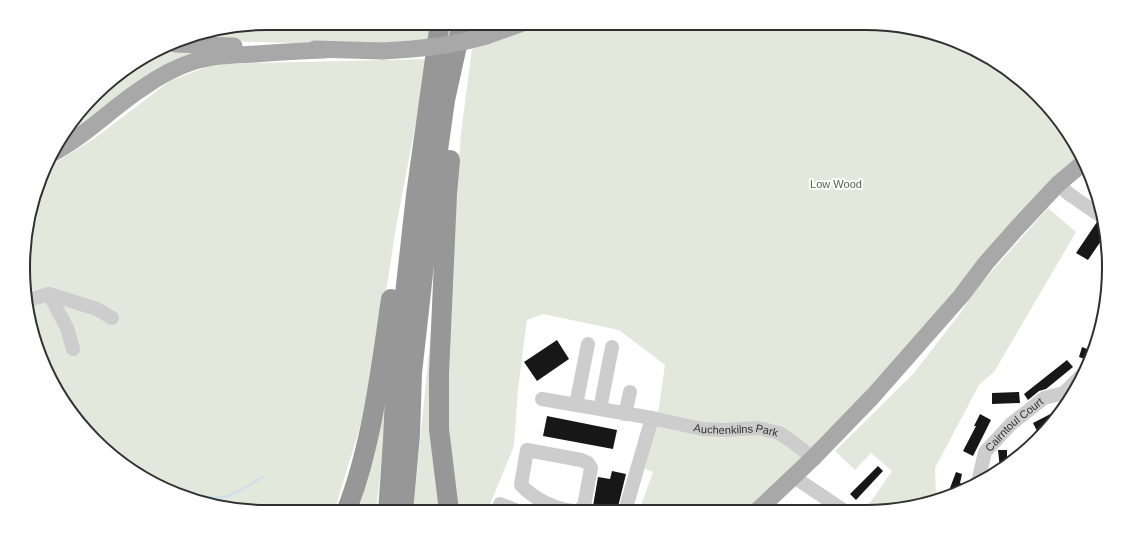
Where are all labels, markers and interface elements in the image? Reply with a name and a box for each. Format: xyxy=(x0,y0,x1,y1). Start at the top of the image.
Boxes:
park label: Low Wood xyxy=(810,178,862,190)
street label: Cairntoul Court xyxy=(983,395,1045,454)
street label: Auchenkilns Park xyxy=(693,421,780,439)

